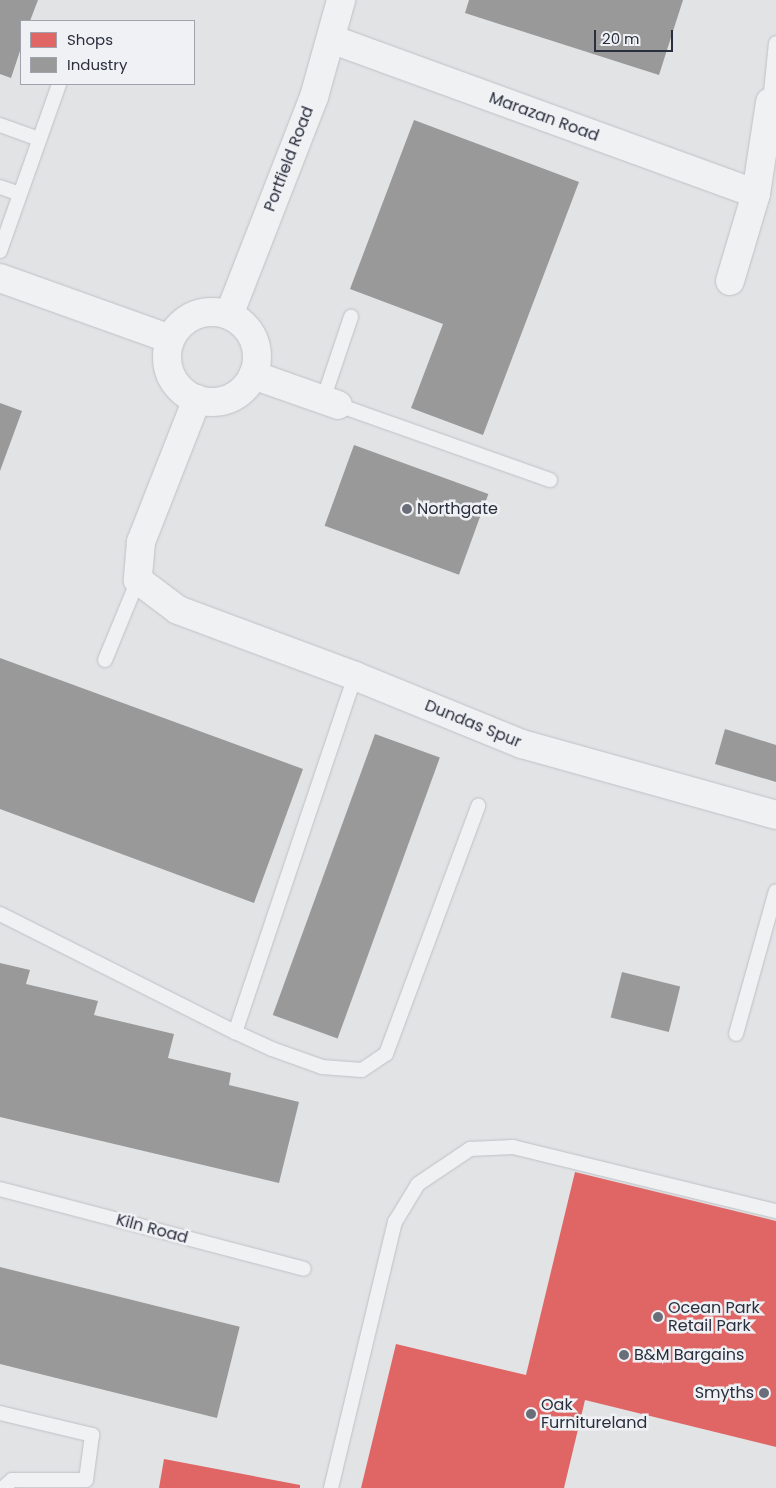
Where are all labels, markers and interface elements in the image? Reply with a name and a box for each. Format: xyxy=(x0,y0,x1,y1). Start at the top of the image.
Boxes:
legend xyxy=(20,20,195,85)
scale bar xyxy=(596,20,675,52)
text: 20 m xyxy=(602,28,640,49)
text: Shops xyxy=(67,29,113,50)
text: Industry xyxy=(67,54,127,75)
street label: Marazan Road xyxy=(486,88,602,146)
street label: Portfield Road xyxy=(260,104,318,214)
place label: Northgate xyxy=(417,499,498,519)
marker: Northgate xyxy=(401,503,413,515)
street label: Dundas Spur xyxy=(422,696,524,752)
street label: Kiln Road xyxy=(114,1210,190,1248)
place label: Ocean Park Retail Park xyxy=(668,1298,760,1336)
marker: Ocean Park Retail Park xyxy=(652,1311,664,1323)
place label: B&M Bargains xyxy=(634,1345,744,1365)
marker: B&M Bargains xyxy=(618,1349,630,1361)
place label: Smyths xyxy=(695,1383,754,1403)
marker: Smyths xyxy=(758,1387,770,1399)
place label: Oak Furnitureland xyxy=(541,1395,647,1433)
marker: Oak Furnitureland xyxy=(525,1408,537,1420)

